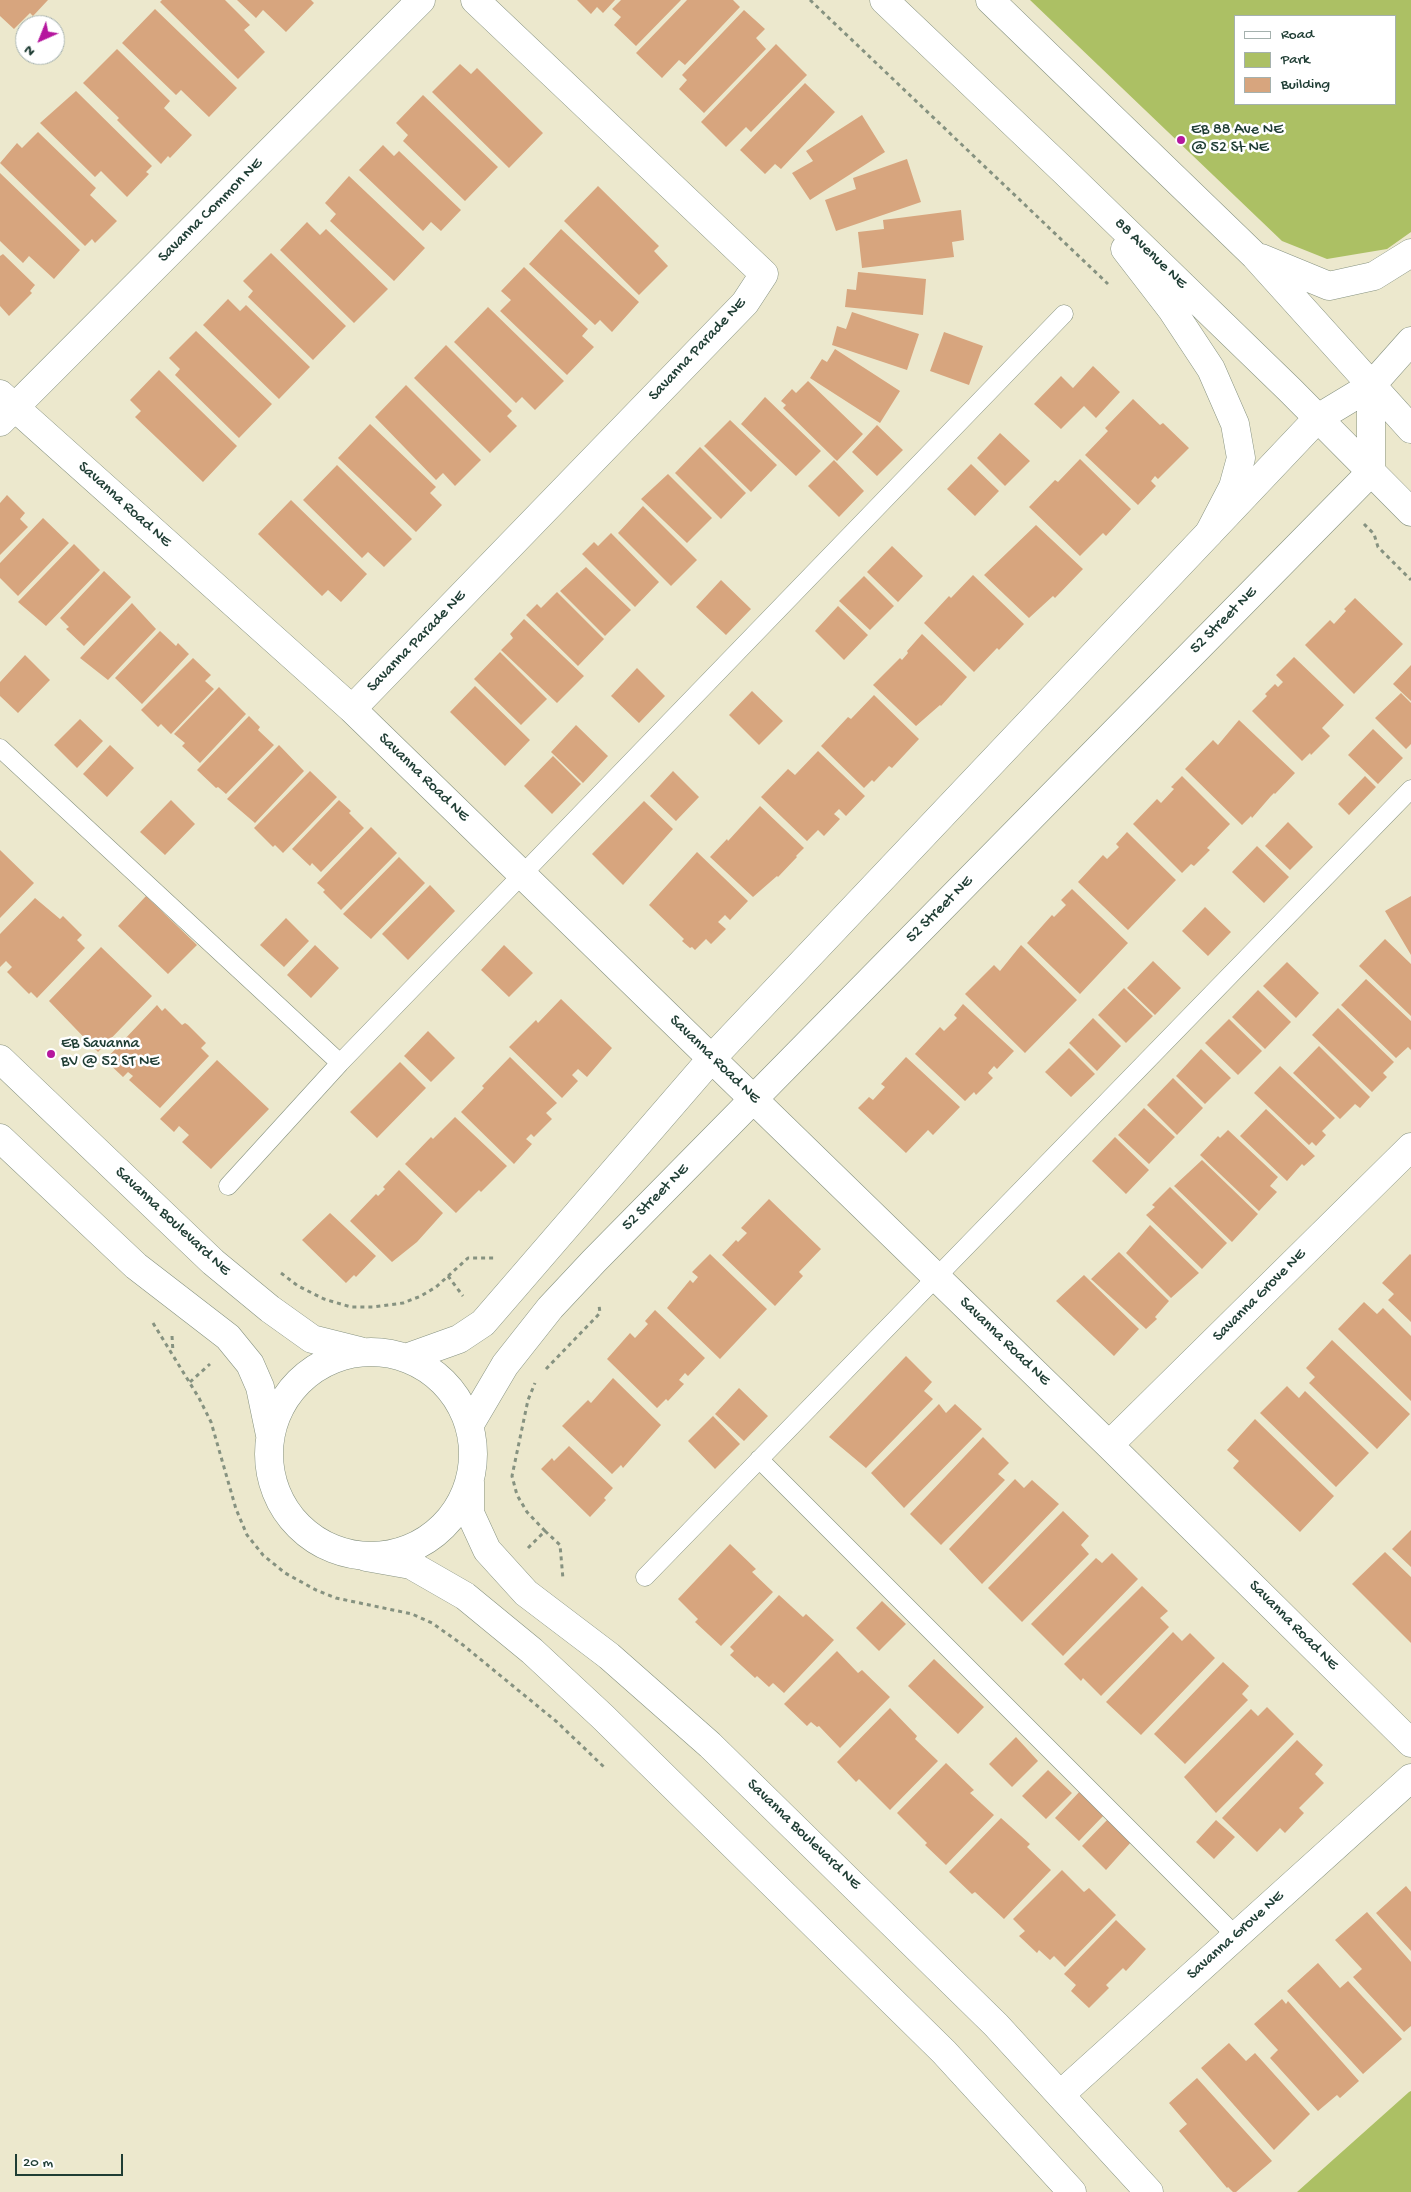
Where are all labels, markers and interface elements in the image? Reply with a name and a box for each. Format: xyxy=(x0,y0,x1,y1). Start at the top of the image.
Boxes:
north arrow xyxy=(15,15,65,65)
legend xyxy=(1234,15,1396,105)
text: Road xyxy=(1281,26,1314,44)
text: N xyxy=(21,41,39,60)
text: Park xyxy=(1281,51,1310,69)
text: Building xyxy=(1281,76,1330,94)
place label: EB 88 Ave NE @ 52 St NE xyxy=(1191,121,1283,159)
marker: EB 88 Ave NE @ 52 St NE xyxy=(1175,134,1187,146)
street label: Savanna Common NE xyxy=(155,155,267,267)
street label: 88 Avenue NE xyxy=(1110,215,1190,293)
street label: Savanna Parade NE xyxy=(645,294,751,406)
street label: Savanna Road NE xyxy=(73,458,175,552)
street label: 52 Street NE xyxy=(1186,583,1262,659)
street label: Savanna Parade NE xyxy=(363,587,471,697)
street label: Savanna Road NE xyxy=(373,730,473,826)
street label: 52 Street NE xyxy=(902,872,978,948)
street label: Savanna Road NE xyxy=(664,1012,764,1108)
place label: EB Savanna BV @ 52 ST NE xyxy=(61,1035,159,1073)
marker: EB Savanna BV @ 52 ST NE xyxy=(45,1048,57,1060)
street label: 52 Street NE xyxy=(618,1160,694,1236)
street label: Savanna Boulevard NE xyxy=(110,1163,234,1281)
street label: Savanna Grove NE xyxy=(1209,1245,1311,1347)
street label: Savanna Road NE xyxy=(954,1294,1054,1390)
street label: Savanna Road NE xyxy=(1244,1577,1342,1675)
street label: Savanna Boulevard NE xyxy=(742,1776,864,1894)
street label: Savanna Grove NE xyxy=(1184,1887,1288,1985)
scale bar xyxy=(18,2144,125,2176)
text: 20 m xyxy=(23,2154,53,2172)

